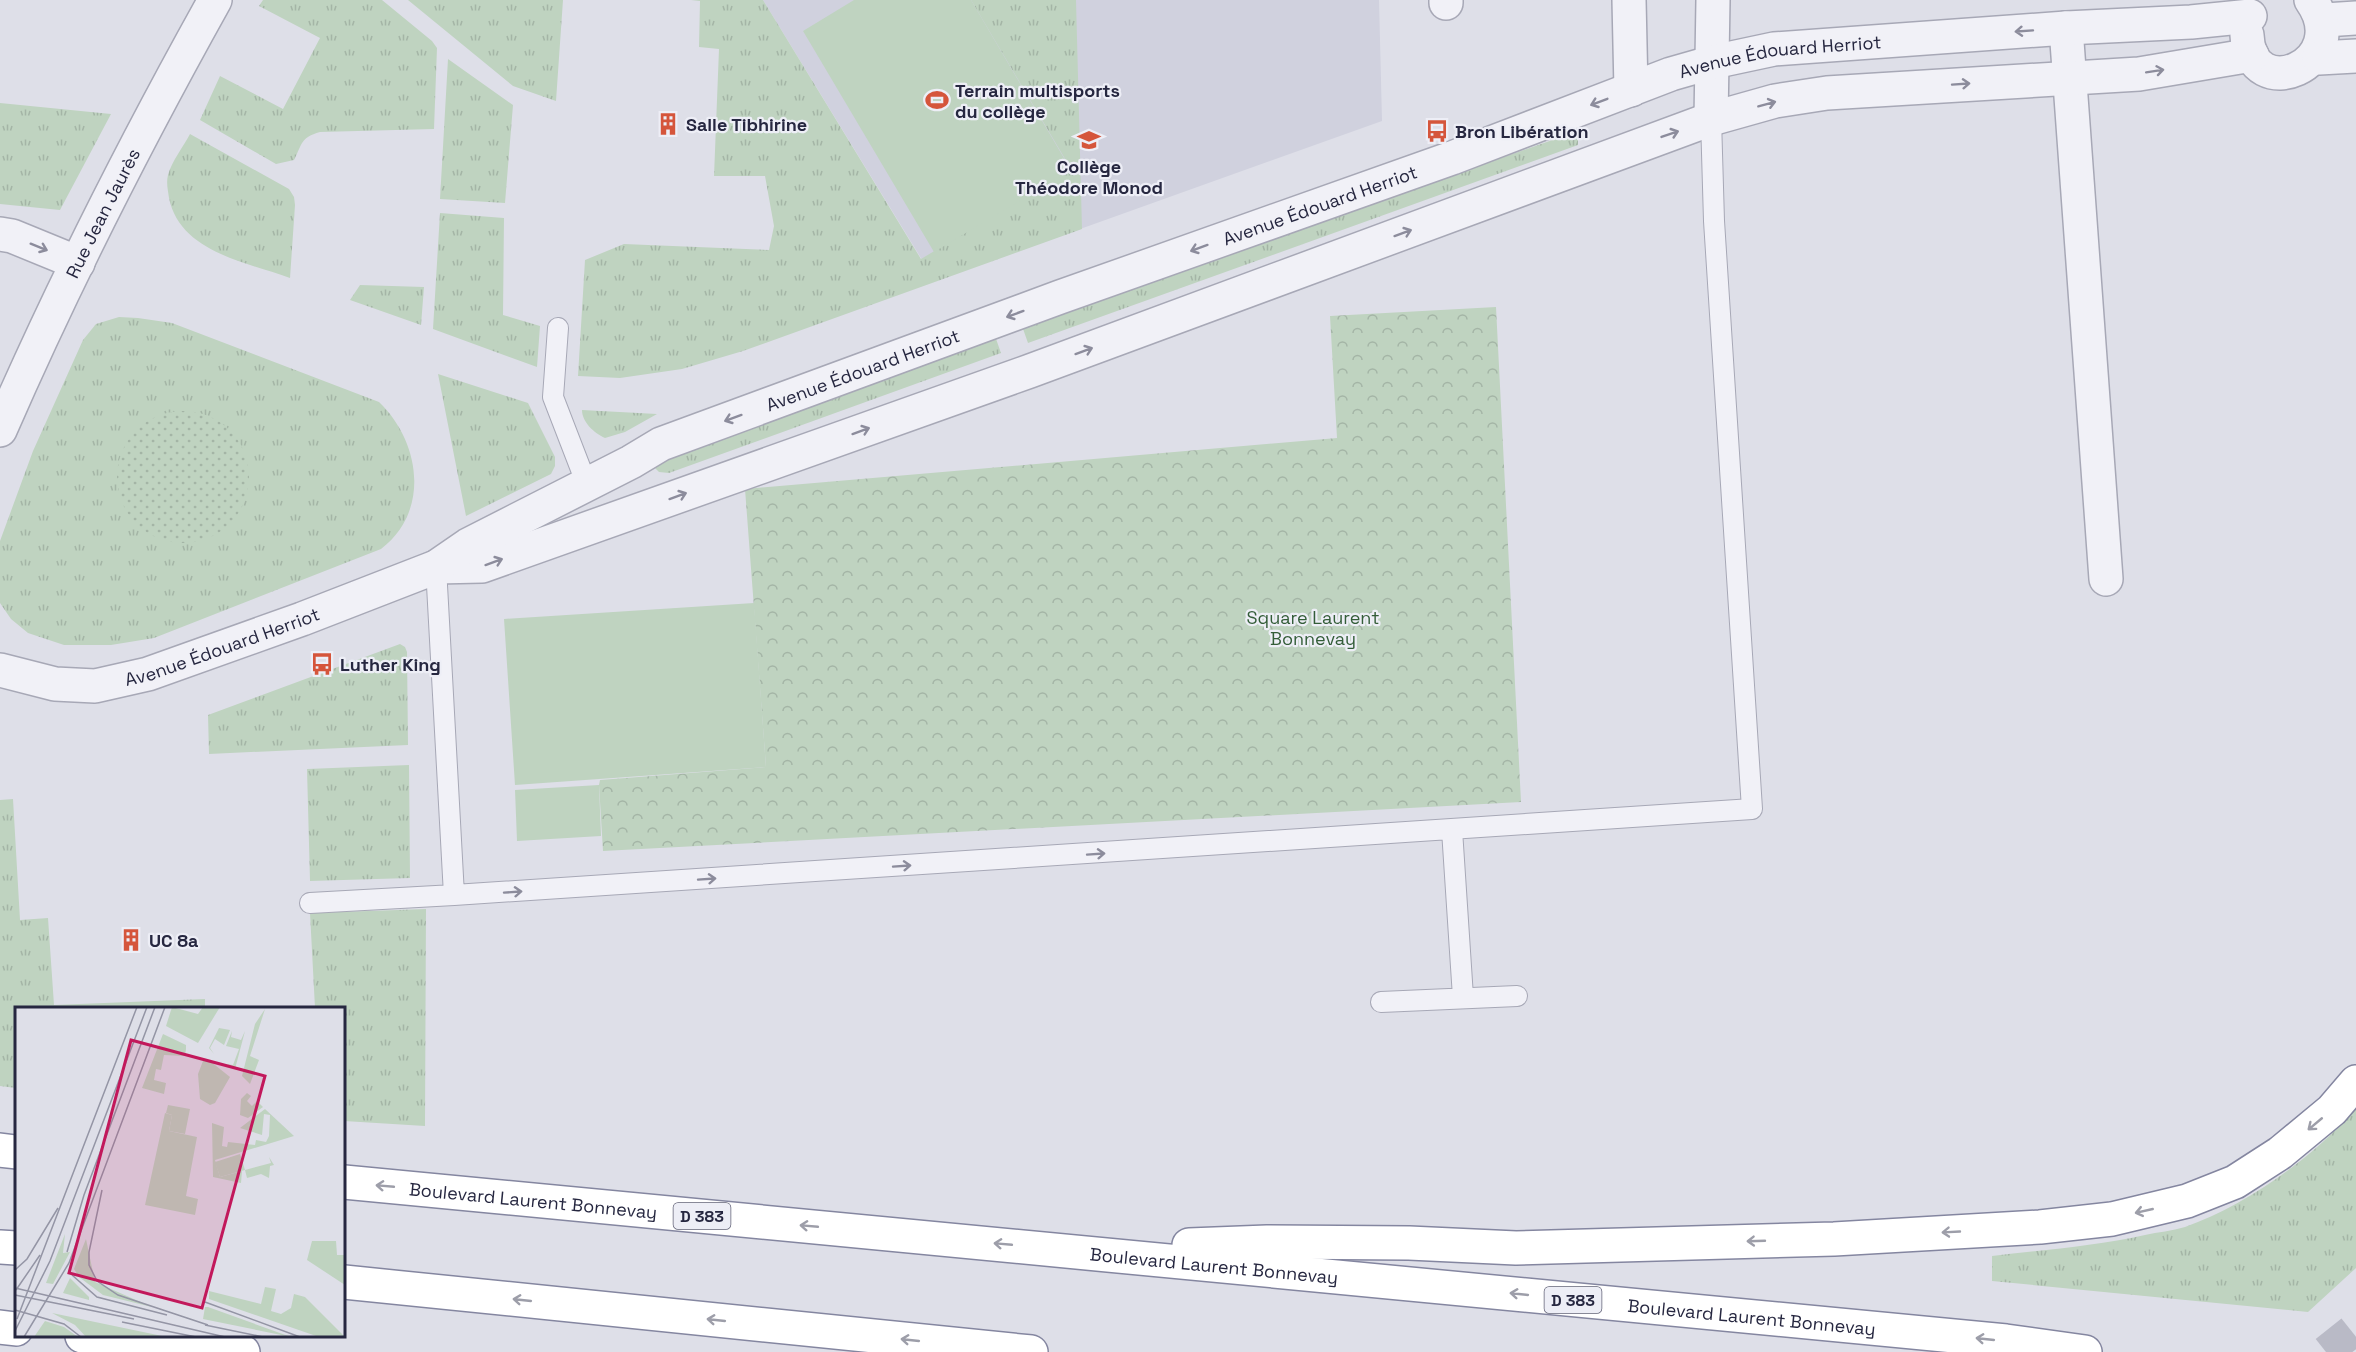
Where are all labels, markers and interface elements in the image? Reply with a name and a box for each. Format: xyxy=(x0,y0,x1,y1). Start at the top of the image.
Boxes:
one-way arrow xyxy=(2015,26,2034,37)
street label: Avenue Édouard Herriot xyxy=(1676,30,1882,83)
one-way arrow xyxy=(2145,65,2165,76)
place label: Terrain multisports du collège xyxy=(955,79,1120,123)
one-way arrow xyxy=(1950,79,1970,90)
sports icon: Terrain multisports du collège xyxy=(924,87,950,113)
one-way arrow xyxy=(1590,97,1608,108)
one-way arrow xyxy=(1757,97,1776,109)
building icon: Salle Tibhirine xyxy=(655,111,681,137)
place label: Salle Tibhirine xyxy=(686,113,807,136)
bus stop icon: Bron Libération xyxy=(1424,118,1450,144)
place label: Bron Libération xyxy=(1455,120,1589,143)
school or university icon: Collège Théodore Monod xyxy=(1076,127,1102,153)
one-way arrow xyxy=(1660,128,1679,139)
street label: Rue Jean Jaurès xyxy=(60,144,145,282)
place label: Collège Théodore Monod xyxy=(1015,155,1163,199)
street label: Avenue Édouard Herriot xyxy=(1219,160,1420,250)
one-way arrow xyxy=(1393,226,1412,237)
one-way arrow xyxy=(30,242,48,253)
one-way arrow xyxy=(1190,244,1208,255)
one-way arrow xyxy=(1006,309,1025,320)
street label: Avenue Édouard Herriot xyxy=(763,324,963,416)
one-way arrow xyxy=(1075,344,1093,355)
one-way arrow xyxy=(725,413,743,424)
one-way arrow xyxy=(852,424,870,435)
one-way arrow xyxy=(668,490,687,501)
one-way arrow xyxy=(484,555,503,566)
street label: Avenue Édouard Herriot xyxy=(123,602,323,690)
park label: Square Laurent Bonnevay xyxy=(1247,606,1379,650)
bus stop icon: Luther King xyxy=(309,651,335,677)
place label: Luther King xyxy=(340,653,441,676)
one-way arrow xyxy=(1086,848,1106,859)
one-way arrow xyxy=(891,861,911,872)
one-way arrow xyxy=(697,873,717,884)
one-way arrow xyxy=(502,886,522,897)
building icon: UC 8a xyxy=(118,927,144,953)
place label: UC 8a xyxy=(149,929,199,952)
inset map xyxy=(15,1007,345,1337)
one-way arrow xyxy=(2308,1117,2324,1130)
street label: Boulevard Laurent Bonnevay xyxy=(408,1177,658,1223)
one-way arrow xyxy=(375,1180,395,1191)
road number: D 383 xyxy=(674,1203,730,1229)
one-way arrow xyxy=(2135,1206,2154,1218)
one-way arrow xyxy=(799,1220,819,1231)
one-way arrow xyxy=(1941,1226,1961,1237)
one-way arrow xyxy=(1746,1235,1766,1247)
one-way arrow xyxy=(993,1238,1013,1249)
street label: Boulevard Laurent Bonnevay xyxy=(1089,1242,1339,1289)
road number: D 383 xyxy=(1544,1287,1602,1313)
one-way arrow xyxy=(1510,1288,1530,1299)
street label: Boulevard Laurent Bonnevay xyxy=(1626,1293,1877,1340)
one-way arrow xyxy=(512,1294,532,1305)
one-way arrow xyxy=(706,1314,726,1325)
one-way arrow xyxy=(1976,1333,1996,1344)
one-way arrow xyxy=(900,1334,920,1345)

